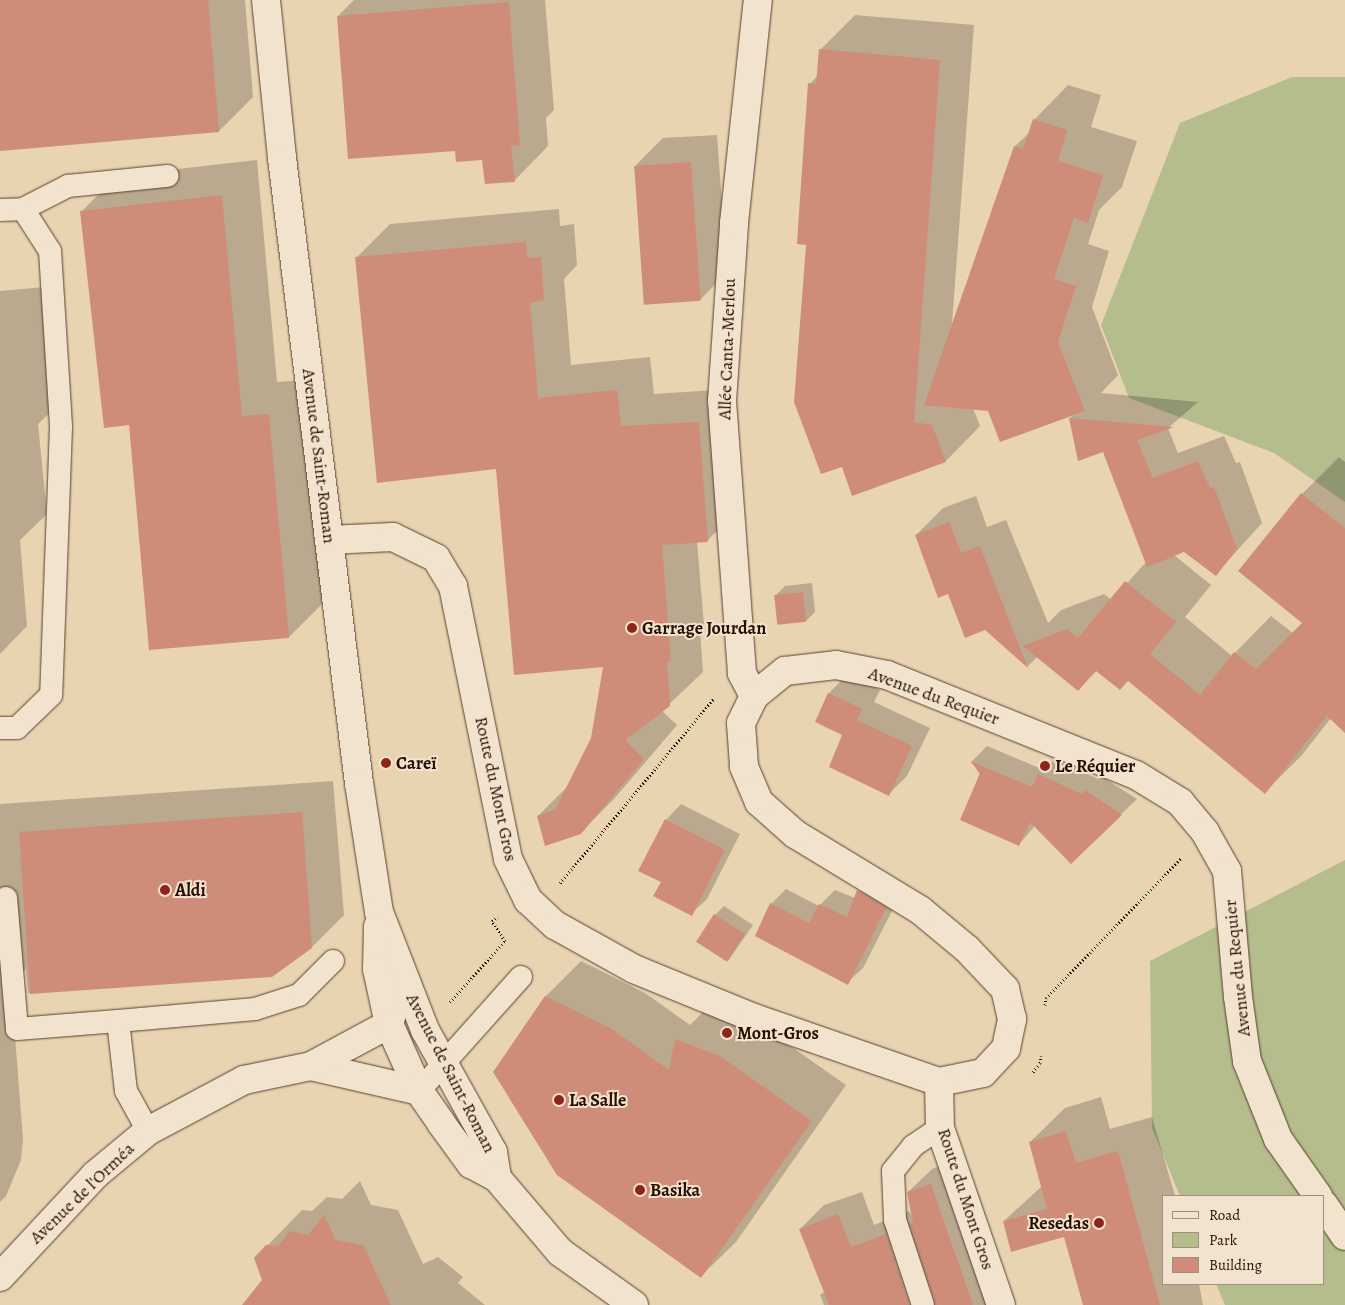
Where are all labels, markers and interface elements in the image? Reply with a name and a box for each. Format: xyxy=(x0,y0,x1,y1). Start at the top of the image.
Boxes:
street label: Allée Canta-Merlou xyxy=(714,278,740,420)
street label: Avenue de Saint-Roman xyxy=(298,367,340,545)
place label: Garrage Jourdan xyxy=(642,617,766,639)
marker: Garrage Jourdan xyxy=(626,622,638,634)
street label: Avenue du Requier xyxy=(866,662,1002,730)
street label: Route du Mont Gros xyxy=(470,715,522,863)
place label: Careï xyxy=(396,752,437,774)
place label: Le Réquier xyxy=(1055,755,1135,777)
marker: Careï xyxy=(380,757,392,769)
marker: Le Réquier xyxy=(1039,760,1051,772)
place label: Aldi xyxy=(175,879,206,901)
marker: Aldi xyxy=(159,884,171,896)
street label: Avenue du Requier xyxy=(1219,898,1255,1038)
street label: Avenue de Saint-Roman xyxy=(401,990,501,1156)
place label: Mont-Gros xyxy=(737,1022,819,1044)
marker: Mont-Gros xyxy=(721,1027,733,1039)
place label: La Salle xyxy=(569,1089,626,1111)
marker: La Salle xyxy=(553,1094,565,1106)
street label: Route du Mont Gros xyxy=(933,1126,999,1272)
street label: Avenue de l'Orméa xyxy=(25,1138,139,1248)
place label: Basika xyxy=(650,1179,700,1201)
marker: Basika xyxy=(634,1184,646,1196)
legend xyxy=(1162,1195,1325,1285)
text: Road xyxy=(1209,1205,1240,1225)
place label: Resedas xyxy=(1028,1212,1089,1234)
marker: Resedas xyxy=(1093,1217,1105,1229)
text: Park xyxy=(1209,1230,1237,1250)
text: Building xyxy=(1209,1255,1262,1275)

